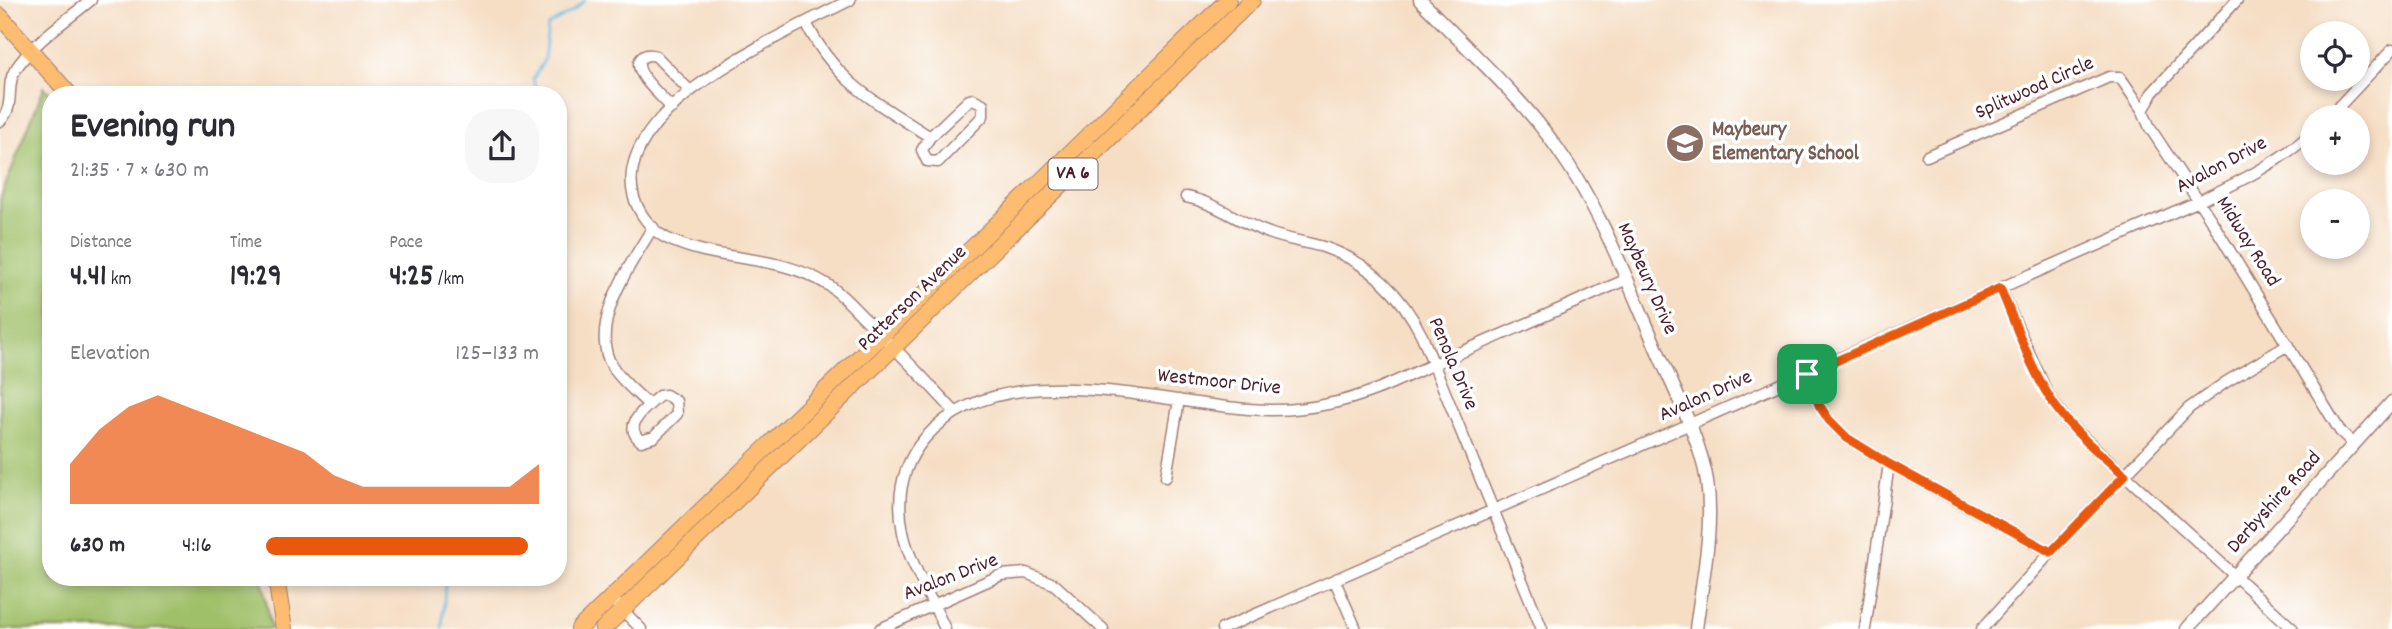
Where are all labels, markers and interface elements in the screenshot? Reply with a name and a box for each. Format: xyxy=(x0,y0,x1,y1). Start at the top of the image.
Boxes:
map controls xyxy=(2300,21,2370,259)
button: locate xyxy=(2300,21,2370,91)
street label: Splitwood Circle xyxy=(1971,49,2099,129)
text: Evening run xyxy=(70,101,235,156)
button: + xyxy=(2300,105,2370,175)
button: share xyxy=(465,109,539,183)
place label: Maybeury Elementary School xyxy=(1712,116,1860,170)
school or university icon: Maybeury Elementary School xyxy=(1664,122,1706,164)
street label: Avalon Drive xyxy=(2171,129,2273,203)
text: 21:35 · 7 × 630 m xyxy=(70,155,209,188)
road number: VA 6 xyxy=(1048,158,1098,190)
button: − xyxy=(2300,189,2370,259)
street label: Midway Road xyxy=(2207,191,2287,293)
street label: Maybeury Drive xyxy=(1608,218,1684,340)
text: Distance xyxy=(70,230,132,257)
text: Time xyxy=(230,230,262,257)
text: Pace xyxy=(389,230,423,257)
street label: Patterson Avenue xyxy=(851,239,975,359)
text: 4.41 xyxy=(70,257,106,300)
text: 19:29 xyxy=(230,257,282,300)
text: 4:25 xyxy=(389,257,434,300)
text: km xyxy=(106,267,132,294)
text: /km xyxy=(434,267,464,294)
street label: Penola Drive xyxy=(1419,313,1485,415)
text: Elevation xyxy=(70,338,150,371)
text: 125–133 m xyxy=(455,338,539,371)
pin xyxy=(1777,344,1837,404)
icon: arrive xyxy=(1788,355,1826,393)
street label: Westmoor Drive xyxy=(1156,362,1282,404)
street label: Avalon Drive xyxy=(1654,363,1758,431)
street label: Derbyshire Road xyxy=(2221,445,2329,561)
text: 630 m xyxy=(70,530,125,563)
text: 4:16 xyxy=(182,530,212,563)
street label: Avalon Drive xyxy=(899,546,1003,610)

